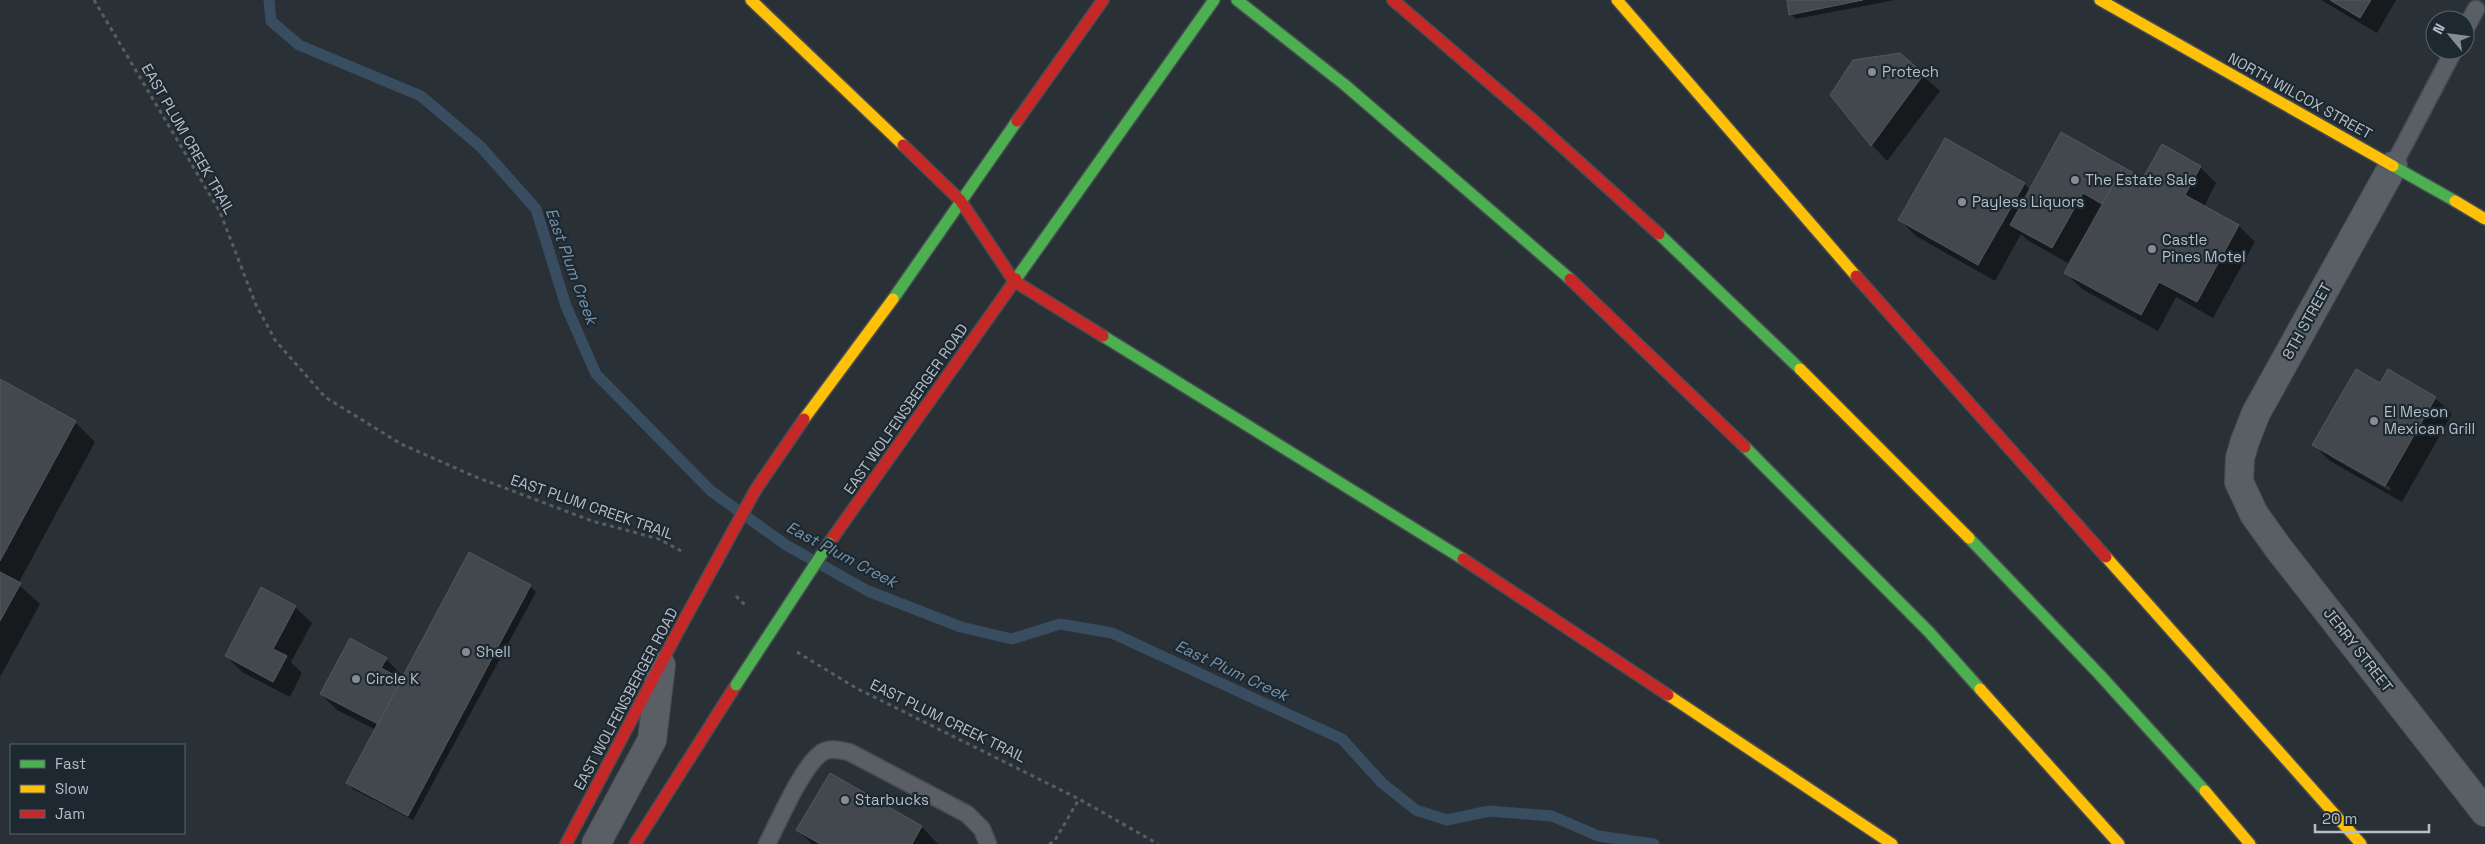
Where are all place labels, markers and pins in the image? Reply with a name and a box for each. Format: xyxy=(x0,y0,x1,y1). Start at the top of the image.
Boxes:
place label: Protech xyxy=(1882,62,1939,81)
marker: Protech xyxy=(1866,66,1878,78)
place label: The Estate Sale xyxy=(2085,170,2197,189)
marker: The Estate Sale xyxy=(2069,174,2081,186)
place label: Payless Liquors xyxy=(1972,192,2084,211)
marker: Payless Liquors xyxy=(1956,196,1968,208)
place label: Castle Pines Motel xyxy=(2162,230,2246,266)
marker: Castle Pines Motel xyxy=(2146,243,2158,255)
place label: El Meson Mexican Grill xyxy=(2384,402,2475,438)
marker: El Meson Mexican Grill xyxy=(2368,415,2380,427)
place label: Shell xyxy=(476,642,511,661)
marker: Shell xyxy=(460,646,472,658)
place label: Circle K xyxy=(366,669,419,688)
marker: Circle K xyxy=(350,673,362,685)
place label: Starbucks xyxy=(855,790,929,809)
marker: Starbucks xyxy=(839,794,851,806)

